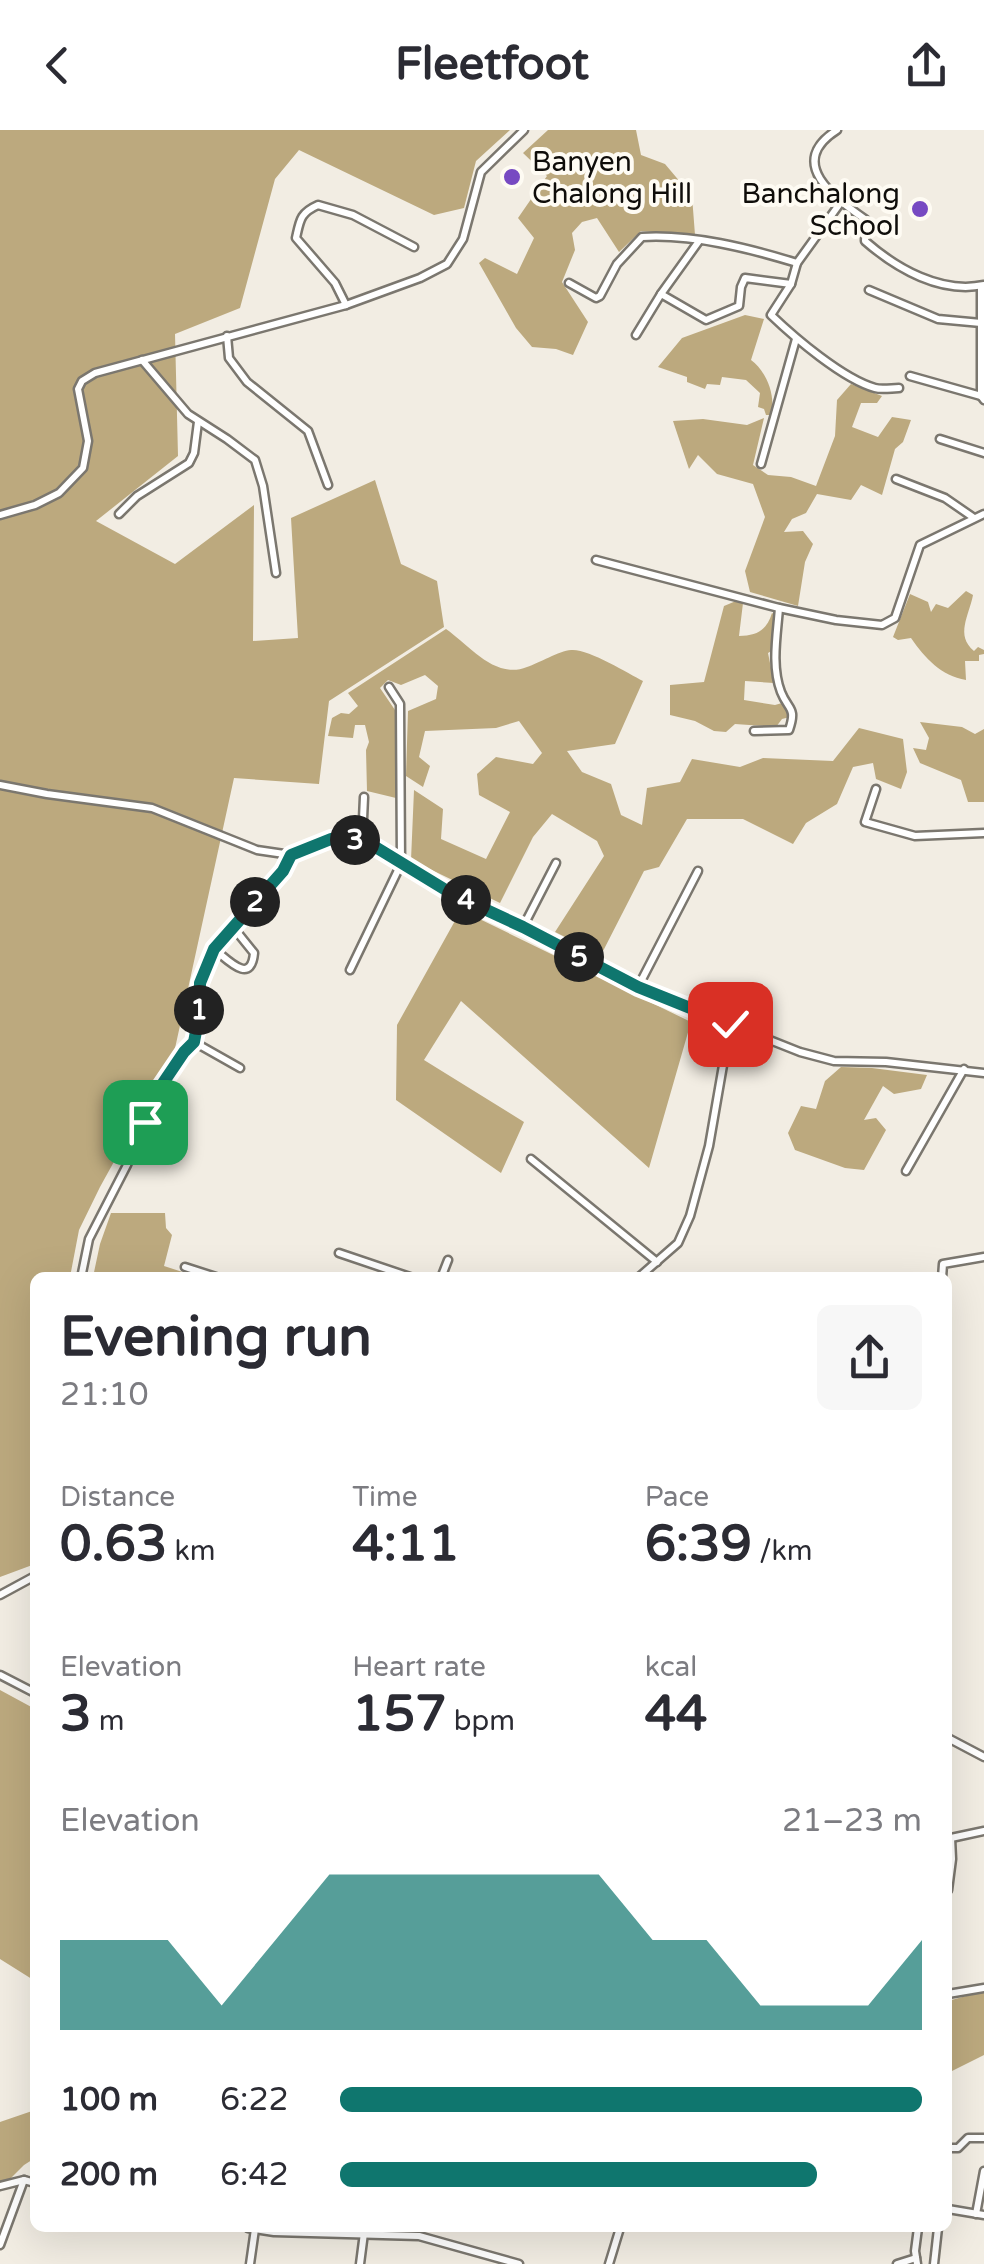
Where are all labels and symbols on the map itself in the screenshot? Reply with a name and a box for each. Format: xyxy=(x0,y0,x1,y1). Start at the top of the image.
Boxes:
place label: Banyen Chalong Hill xyxy=(532,145,692,211)
marker: Banyen Chalong Hill xyxy=(501,166,523,188)
place label: Banchalong School xyxy=(741,177,900,243)
marker: Banchalong School xyxy=(909,198,931,220)
pin: 3 xyxy=(330,815,380,865)
pin: 4 xyxy=(441,875,491,925)
pin: 2 xyxy=(230,877,280,927)
pin: 5 xyxy=(554,932,604,982)
pin xyxy=(688,982,773,1067)
pin: 1 xyxy=(174,985,224,1035)
pin xyxy=(103,1080,188,1165)

